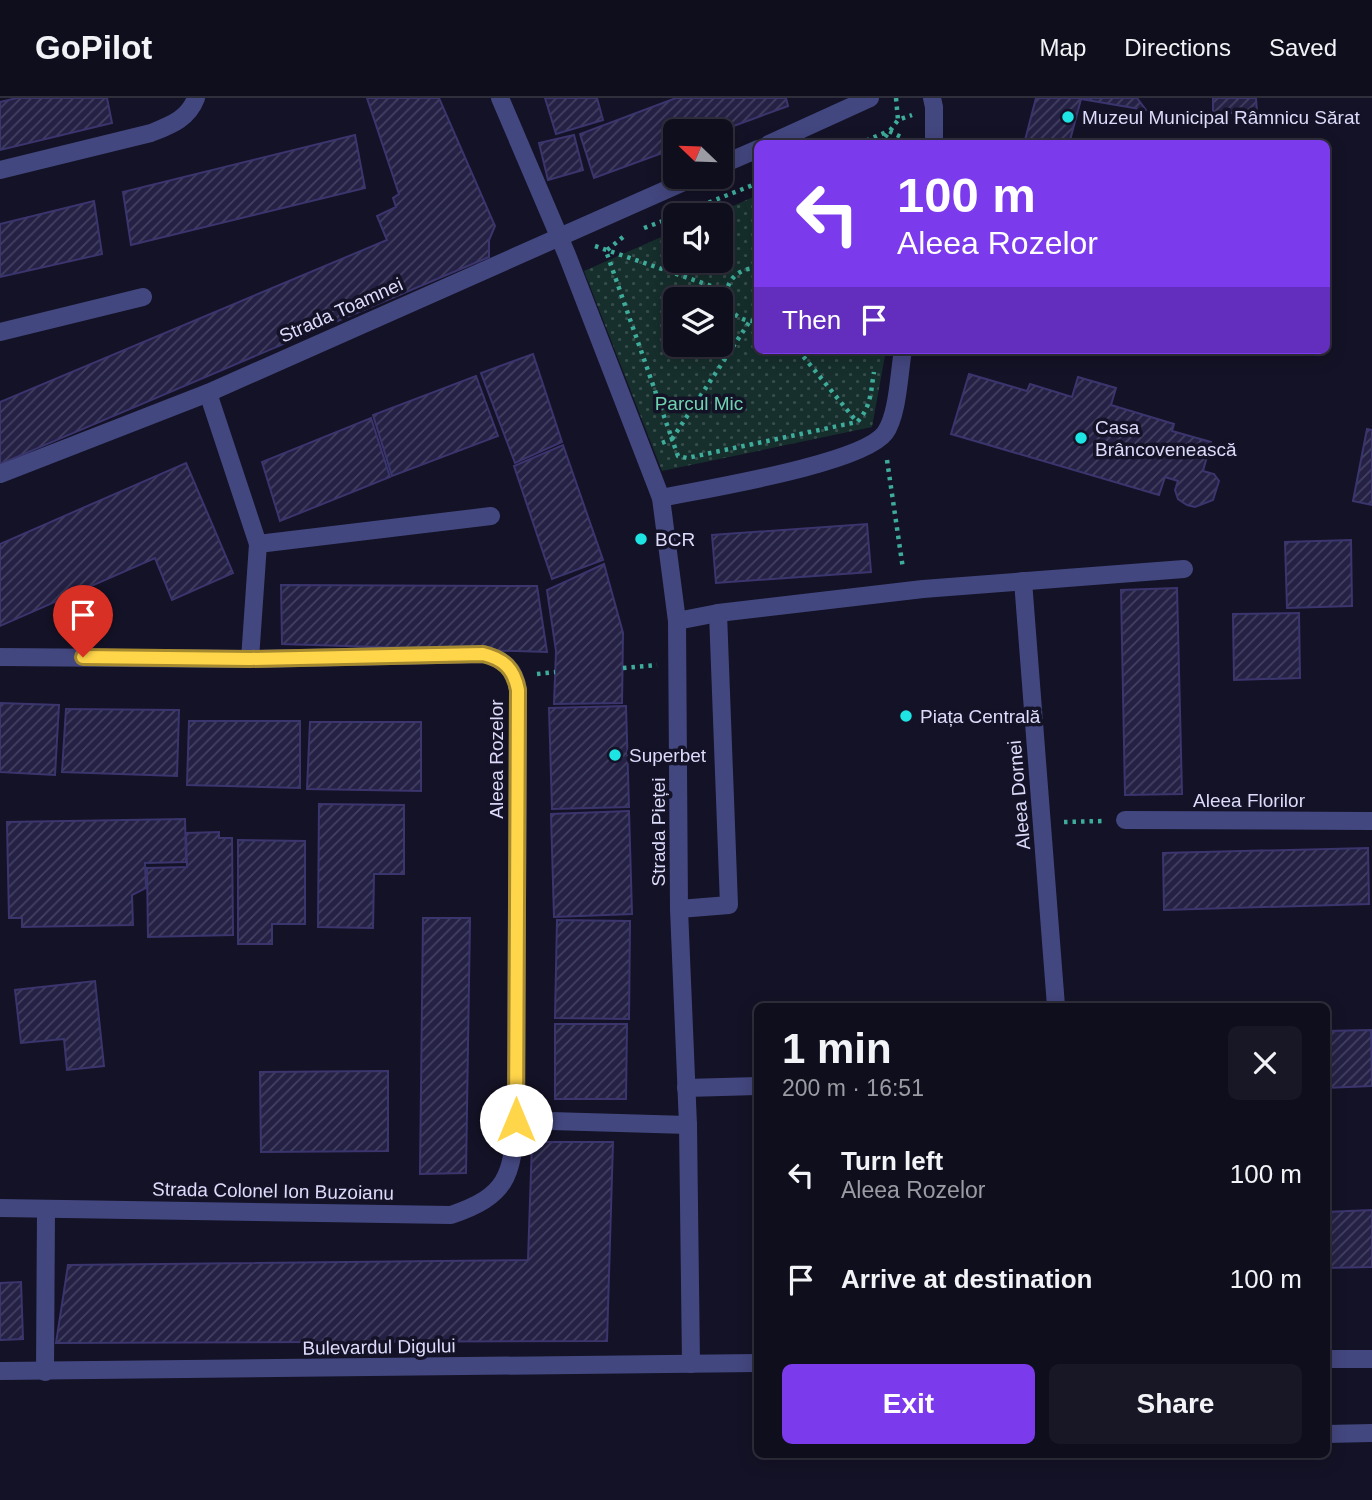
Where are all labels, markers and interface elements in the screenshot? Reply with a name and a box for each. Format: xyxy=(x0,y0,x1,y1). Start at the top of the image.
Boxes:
text: GoPilot xyxy=(35,29,152,66)
text: Map xyxy=(1040,34,1086,61)
text: Directions xyxy=(1124,34,1231,61)
text: Saved xyxy=(1269,34,1337,61)
place label: Muzeul Municipal Râmnicu Sărat xyxy=(1082,107,1360,128)
marker: Muzeul Municipal Râmnicu Sărat xyxy=(1060,109,1076,125)
north arrow xyxy=(663,119,733,189)
map controls xyxy=(663,119,733,357)
icon: left xyxy=(782,168,873,259)
text: 100 m xyxy=(897,168,1036,222)
button: sound xyxy=(663,203,733,273)
text: Aleea Rozelor xyxy=(897,225,1098,261)
street label: Strada Toamnei xyxy=(276,273,406,347)
button: layers xyxy=(663,287,733,357)
icon: arrive xyxy=(855,301,893,339)
text: Then xyxy=(782,305,841,335)
park label: Parcul Mic xyxy=(655,393,743,414)
place label: Casa Brâncovenească xyxy=(1095,417,1237,460)
marker: Casa Brâncovenească xyxy=(1073,430,1089,446)
place label: BCR xyxy=(655,529,695,550)
marker: BCR xyxy=(633,531,649,547)
pin xyxy=(53,585,113,657)
icon: arrive xyxy=(64,596,102,634)
street label: Aleea Rozelor xyxy=(486,699,507,819)
place label: Piața Centrală xyxy=(920,706,1041,727)
marker: Piața Centrală xyxy=(898,708,914,724)
street label: Aleea Dornei xyxy=(1004,739,1034,851)
place label: Superbet xyxy=(629,745,707,766)
marker: Superbet xyxy=(607,747,623,763)
street label: Strada Pieței xyxy=(648,778,669,886)
street label: Aleea Florilor xyxy=(1193,790,1306,811)
text: 1 min xyxy=(782,1025,892,1072)
button: close xyxy=(1228,1026,1302,1100)
text: 200 m · 16:51 xyxy=(782,1075,924,1101)
position arrow xyxy=(479,1083,553,1157)
text: Turn left xyxy=(841,1146,943,1176)
icon: left xyxy=(782,1156,820,1194)
text: 100 m xyxy=(1230,1159,1302,1189)
text: Aleea Rozelor xyxy=(841,1177,985,1203)
street label: Strada Colonel Ion Buzoianu xyxy=(152,1178,394,1204)
icon: arrive xyxy=(782,1261,820,1299)
text: Arrive at destination xyxy=(841,1264,1092,1294)
text: 100 m xyxy=(1230,1264,1302,1294)
street label: Bulevardul Digului xyxy=(302,1335,456,1359)
button: Exit xyxy=(782,1364,1035,1444)
button: Share xyxy=(1049,1364,1302,1444)

